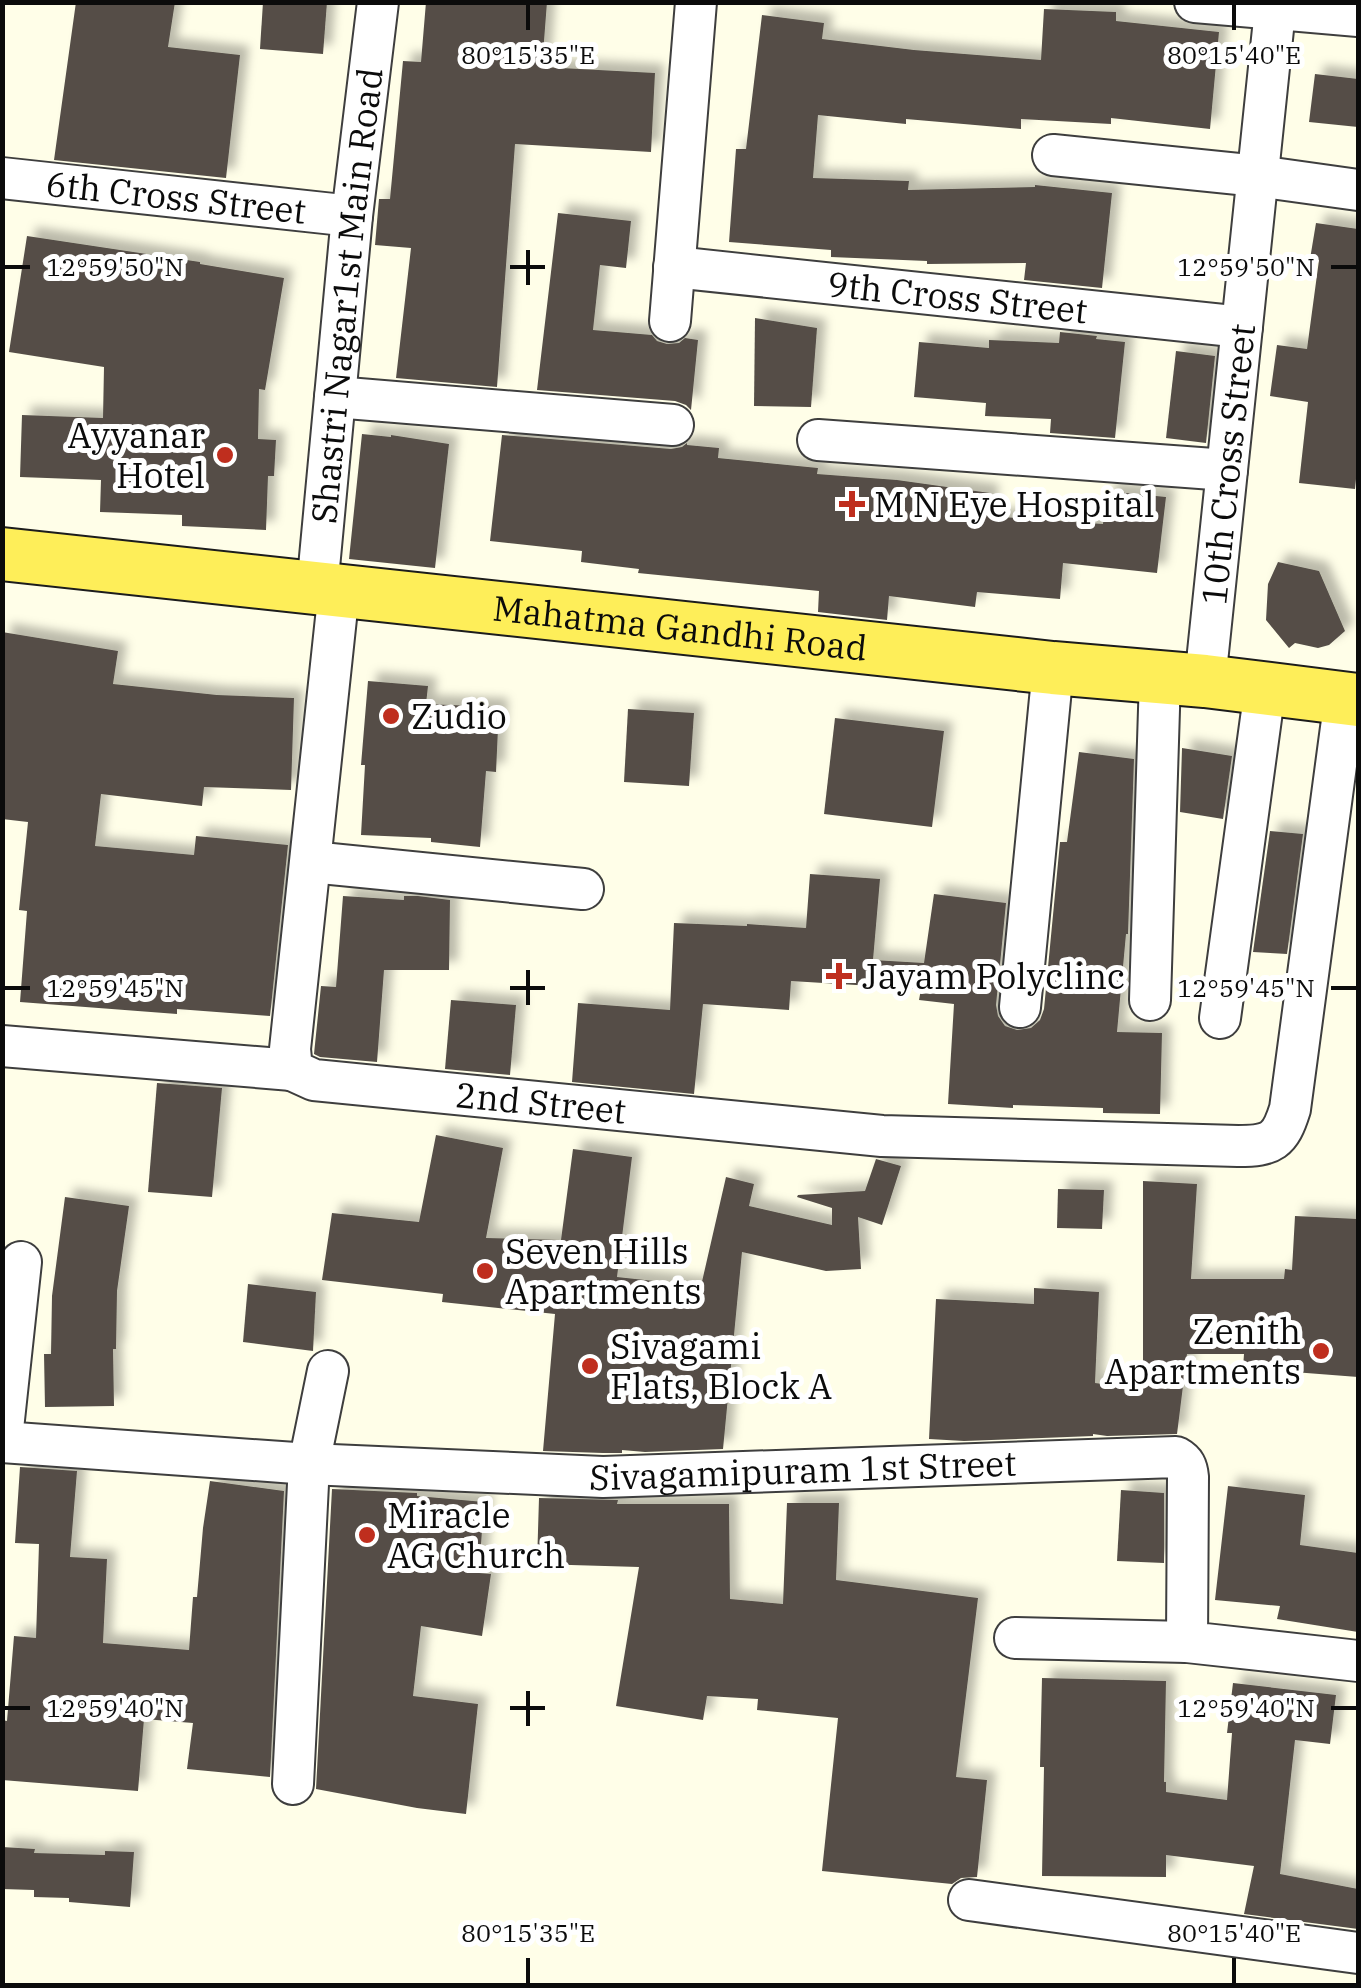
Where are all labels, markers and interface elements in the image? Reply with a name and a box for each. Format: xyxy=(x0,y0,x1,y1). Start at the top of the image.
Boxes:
text: 80°15'35"E xyxy=(461,38,595,71)
text: 80°15'40"E xyxy=(1167,38,1301,71)
street label: Shastri Nagar1st Main Road xyxy=(300,65,393,525)
street label: 6th Cross Street xyxy=(44,160,308,234)
text: 12°59'50"N xyxy=(46,250,184,283)
text: 12°59'50"N xyxy=(1177,250,1315,283)
street label: 9th Cross Street xyxy=(825,260,1090,334)
street label: 10th Cross Street xyxy=(1190,321,1265,607)
place label: Ayyanar Hotel xyxy=(68,412,205,498)
marker: Ayyanar Hotel xyxy=(214,444,236,466)
place label: M N Eye Hospital xyxy=(874,481,1154,527)
marker: M N Eye Hospital xyxy=(839,491,865,517)
street label: Mahatma Gandhi Road xyxy=(491,584,869,671)
place label: Zudio xyxy=(411,693,507,739)
marker: Zudio xyxy=(380,705,402,727)
place label: Jayam Polyclinc xyxy=(862,953,1125,999)
marker: Jayam Polyclinc xyxy=(826,963,852,989)
text: 12°59'45"N xyxy=(46,971,184,1004)
text: 12°59'45"N xyxy=(1177,971,1315,1004)
street label: 2nd Street xyxy=(454,1071,628,1134)
place label: Seven Hills Apartments xyxy=(505,1228,702,1314)
marker: Seven Hills Apartments xyxy=(474,1260,496,1282)
place label: Zenith Apartments xyxy=(1104,1308,1301,1394)
place label: Sivagami Flats, Block A xyxy=(610,1323,832,1409)
marker: Zenith Apartments xyxy=(1310,1340,1332,1362)
marker: Sivagami Flats, Block A xyxy=(579,1355,601,1377)
street label: Sivagamipuram 1st Street xyxy=(588,1440,1017,1500)
place label: Miracle AG Church xyxy=(387,1492,565,1578)
marker: Miracle AG Church xyxy=(356,1524,378,1546)
text: 12°59'40"N xyxy=(46,1691,184,1724)
text: 12°59'40"N xyxy=(1177,1691,1315,1724)
text: 80°15'35"E xyxy=(461,1916,595,1949)
text: 80°15'40"E xyxy=(1167,1916,1301,1949)

